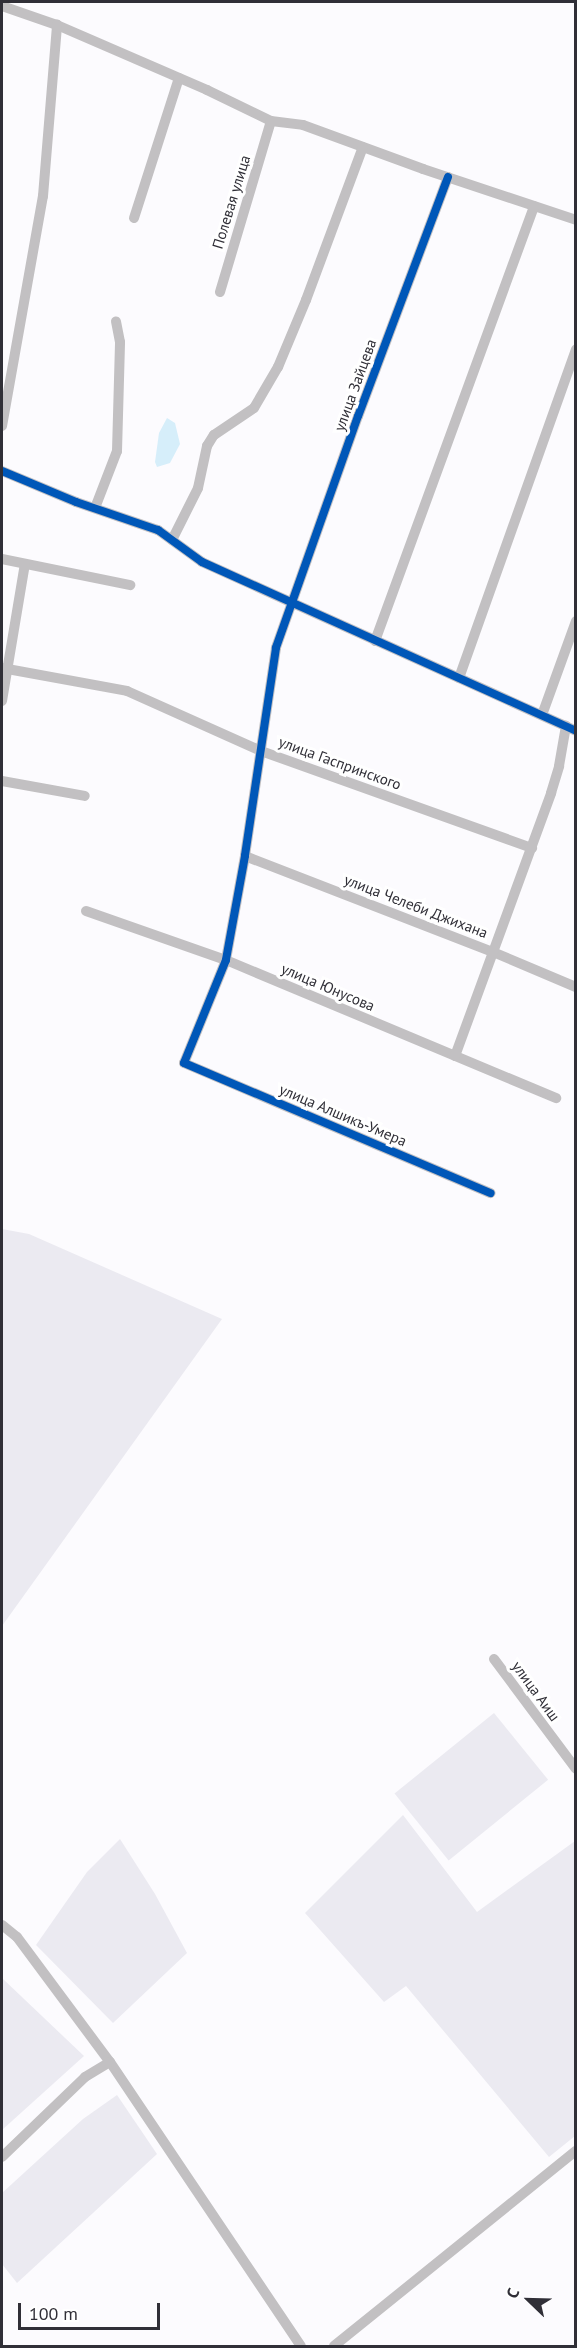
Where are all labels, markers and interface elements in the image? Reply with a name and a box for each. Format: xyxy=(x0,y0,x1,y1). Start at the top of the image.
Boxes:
street label: Полевая улица xyxy=(208,153,254,251)
street label: улица Зайцева xyxy=(330,336,380,434)
street label: улица Гаспринского xyxy=(276,732,404,794)
street label: улица Челеби Джихана xyxy=(341,870,491,942)
street label: улица Юнусова xyxy=(278,959,378,1015)
street label: улица Алшикъ-Умера xyxy=(276,1080,410,1150)
street label: улица Аиш xyxy=(508,1657,564,1725)
north arrow xyxy=(499,2270,559,2330)
text: С xyxy=(501,2285,523,2301)
scale bar xyxy=(21,2291,164,2329)
text: 100 m xyxy=(29,2302,78,2325)

